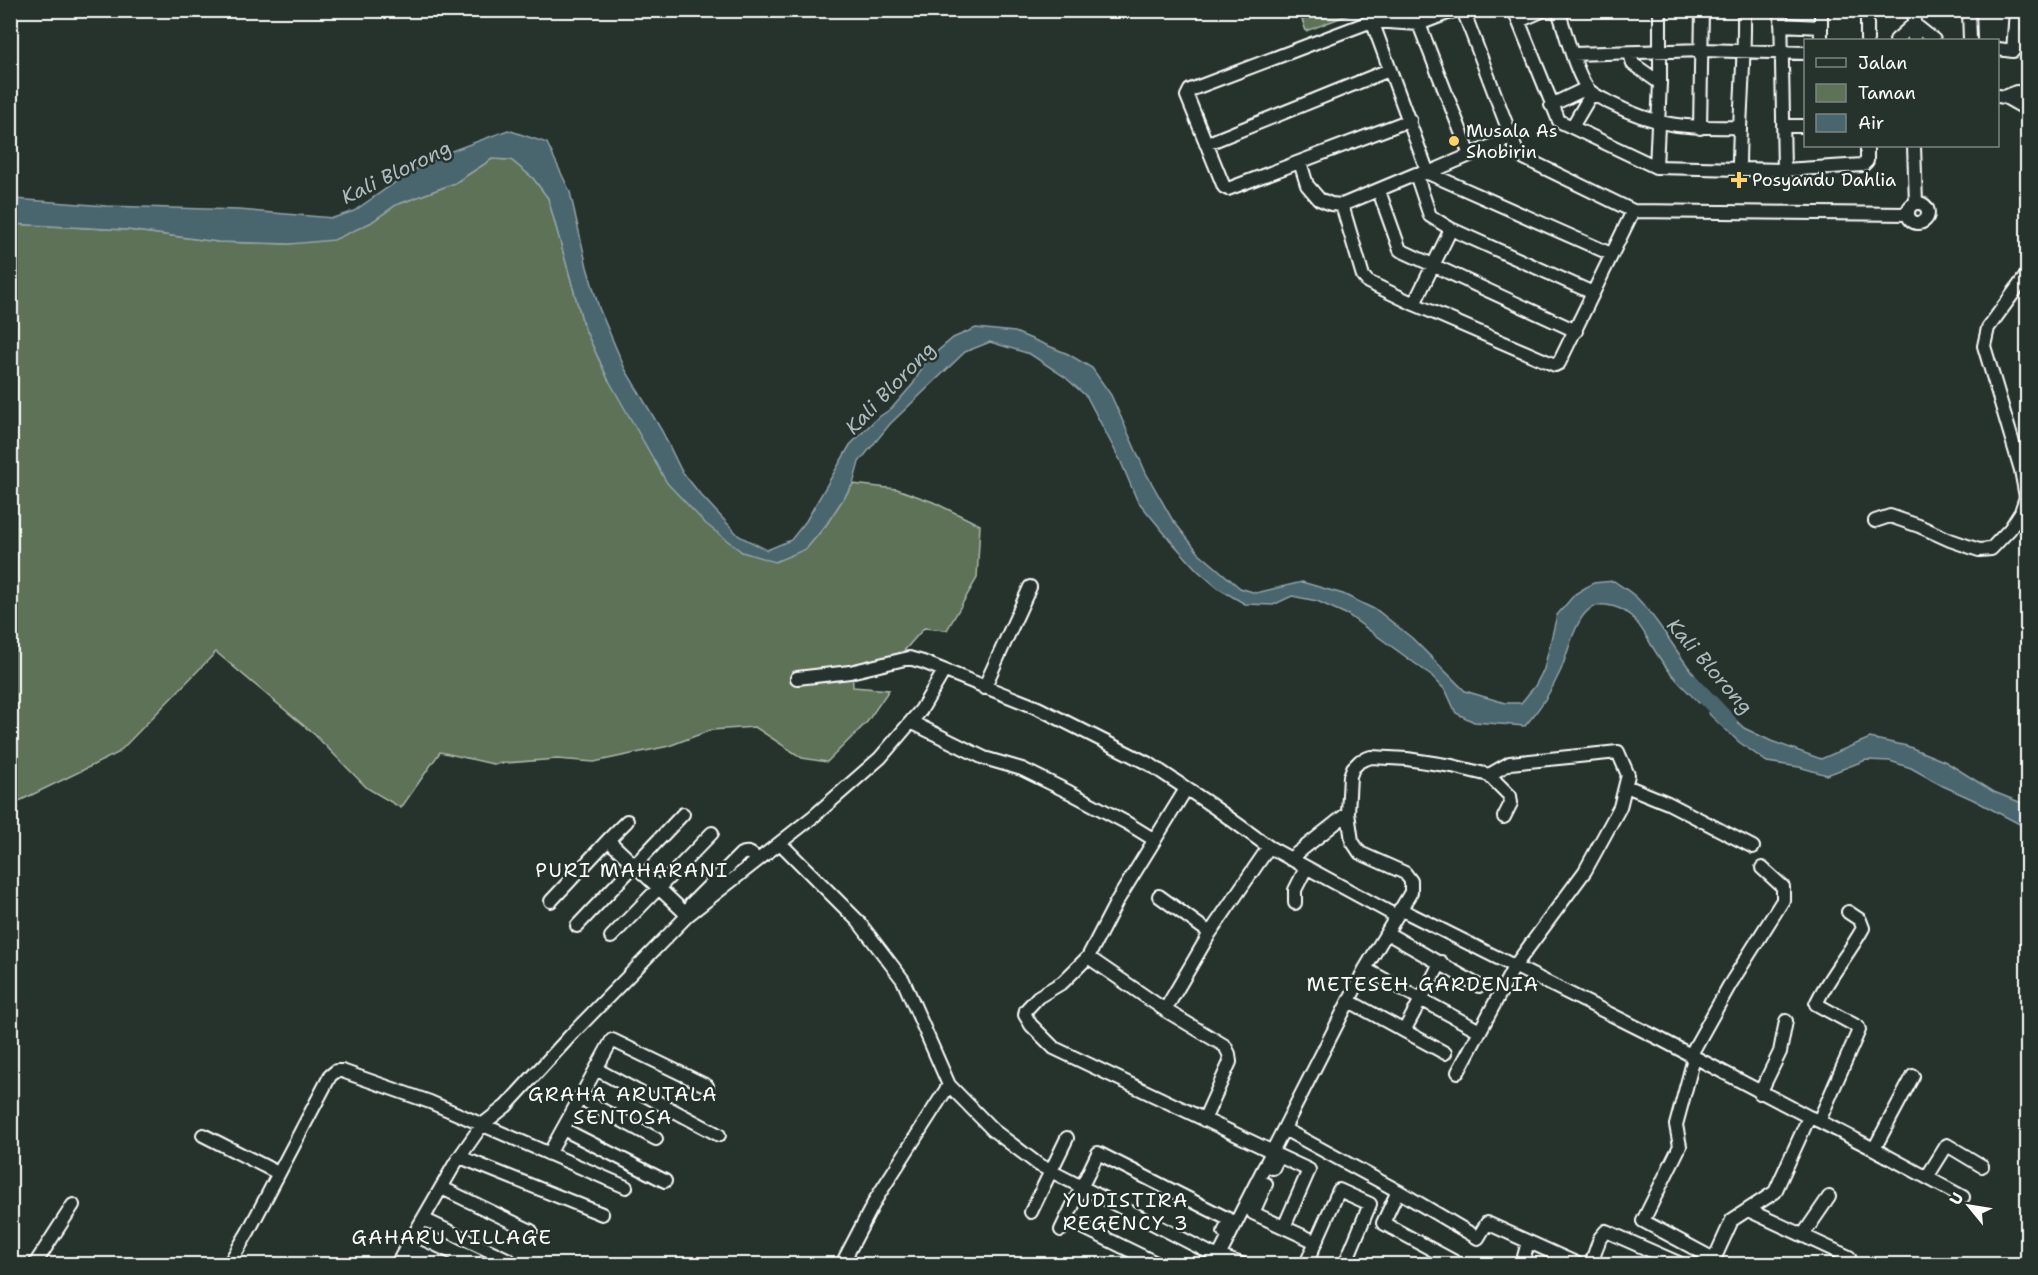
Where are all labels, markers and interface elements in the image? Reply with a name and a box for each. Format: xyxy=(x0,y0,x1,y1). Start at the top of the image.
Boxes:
legend xyxy=(1804,39,1999,147)
text: Jalan xyxy=(1858,51,1907,75)
text: Taman xyxy=(1858,81,1916,105)
text: Air xyxy=(1858,111,1884,135)
place label: Musala As Shobirin xyxy=(1466,119,1558,164)
water label: Kali Blorong xyxy=(337,134,455,210)
marker: Musala As Shobirin xyxy=(1447,134,1461,148)
place label: Posyandu Dahlia xyxy=(1752,168,1896,192)
marker: Posyandu Dahlia xyxy=(1730,171,1748,189)
water label: Kali Blorong xyxy=(839,336,941,440)
water label: Kali Blorong xyxy=(1661,613,1759,719)
district label: PURI MAHARANI xyxy=(535,857,729,883)
district label: METESEH GARDENIA xyxy=(1306,971,1540,997)
district label: GRAHA ARUTALA SENTOSA xyxy=(528,1081,718,1130)
north arrow xyxy=(1939,1176,1999,1236)
district label: YUDISTIRA REGENCY 3 xyxy=(1063,1187,1189,1236)
text: U xyxy=(1945,1189,1968,1209)
district label: GAHARU VILLAGE xyxy=(352,1224,552,1250)

